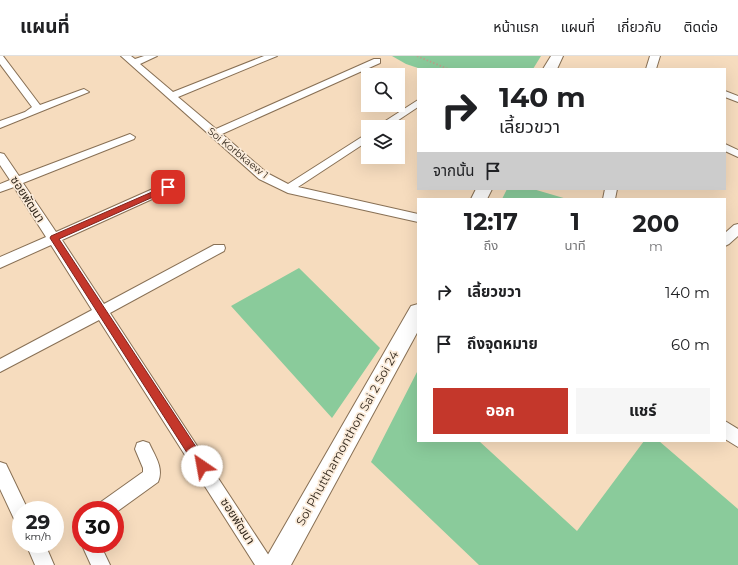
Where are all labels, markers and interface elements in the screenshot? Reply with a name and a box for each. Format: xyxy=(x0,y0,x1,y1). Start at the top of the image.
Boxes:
text: แผนที่ xyxy=(20,15,70,38)
text: หน้าแรก xyxy=(493,18,539,36)
text: แผนที่ xyxy=(561,18,595,36)
text: เกี่ยวกับ xyxy=(617,18,662,36)
text: ติดต่อ xyxy=(684,18,718,36)
map controls xyxy=(361,68,405,164)
button: search xyxy=(361,68,405,112)
text: 140 m xyxy=(499,80,586,114)
icon: right xyxy=(433,84,485,136)
text: เลี้ยวขวา xyxy=(499,116,560,138)
button: layers xyxy=(361,120,405,164)
street label: Soi Korbkaew 1 xyxy=(205,125,271,181)
icon: arrive xyxy=(482,160,504,182)
text: จากนั้น xyxy=(433,161,474,180)
pin xyxy=(151,170,185,204)
street label: ซอยพัฒนา xyxy=(8,173,48,225)
icon: arrive xyxy=(157,176,179,198)
text: 12:17 xyxy=(464,207,518,236)
text: 1 xyxy=(570,207,580,236)
text: 200 xyxy=(632,209,679,238)
text: ถึง xyxy=(483,237,498,253)
text: นาที xyxy=(565,237,586,253)
text: m xyxy=(649,238,663,254)
icon: right xyxy=(433,281,455,303)
text: เลี้ยวขวา xyxy=(467,282,521,301)
text: 140 m xyxy=(665,283,710,302)
icon: arrive xyxy=(433,333,455,355)
text: ถึงจุดหมาย xyxy=(467,334,538,353)
text: 60 m xyxy=(671,335,710,354)
street label: Soi Phutthamonthon Sai 2 Soi 24 xyxy=(293,348,401,528)
button: ออก xyxy=(433,388,568,434)
button: แชร์ xyxy=(576,388,710,434)
position arrow xyxy=(181,445,223,487)
street label: ซอยพัฒนา xyxy=(218,495,258,547)
speed limit sign: 30 xyxy=(72,501,124,553)
text: 29 xyxy=(26,510,50,534)
text: km/h xyxy=(25,530,51,543)

